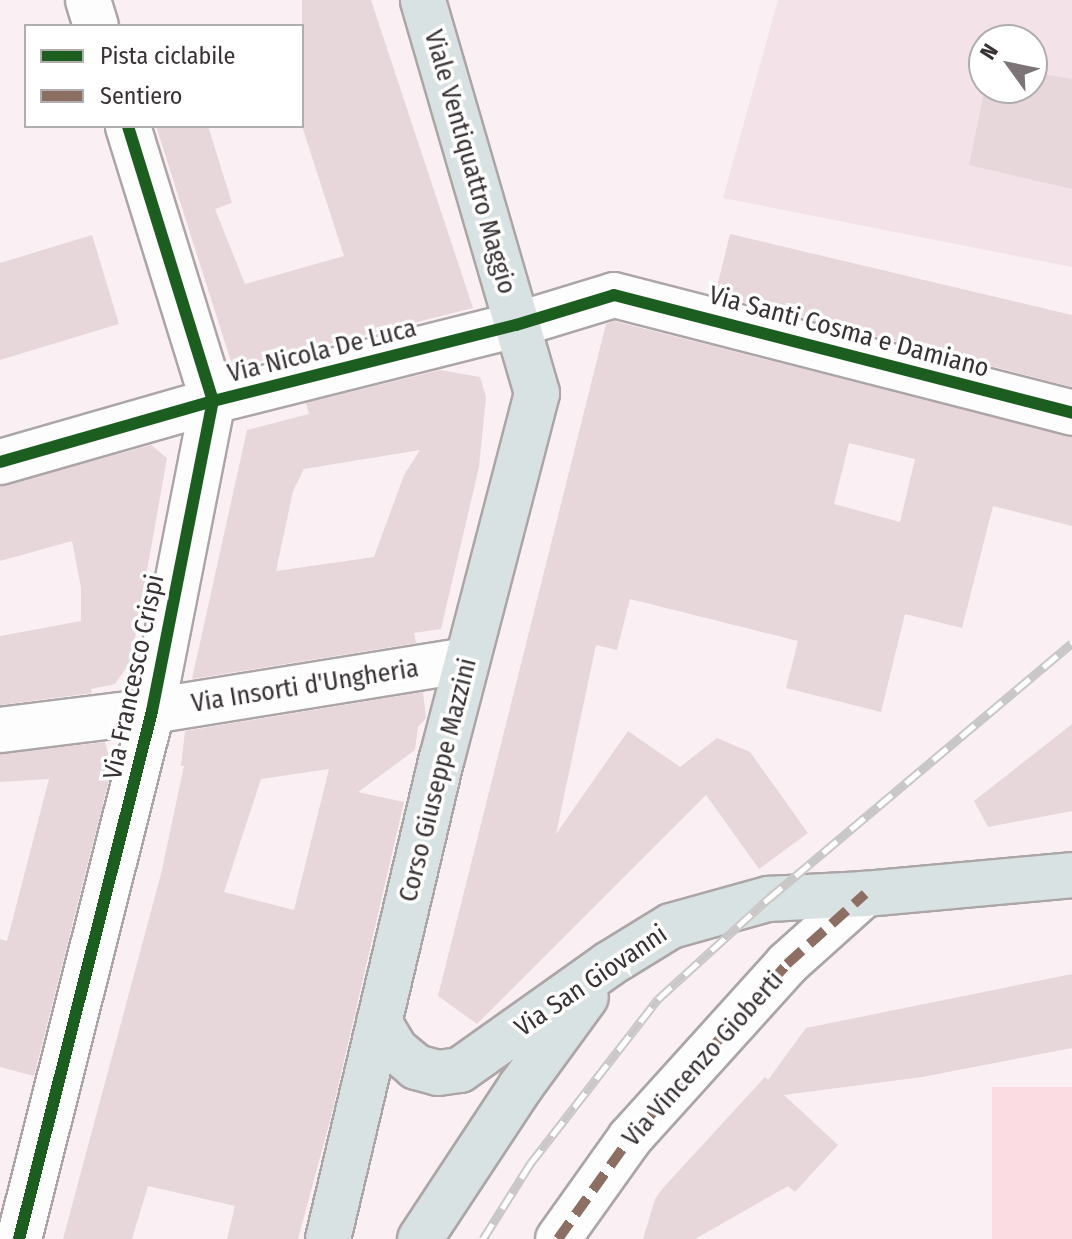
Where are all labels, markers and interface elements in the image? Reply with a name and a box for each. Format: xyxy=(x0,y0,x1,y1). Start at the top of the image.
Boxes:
legend xyxy=(24,24,304,128)
north arrow xyxy=(968,24,1048,104)
street label: Viale Ventiquattro Maggio xyxy=(417,26,523,298)
text: N xyxy=(974,39,1004,65)
text: Pista ciclabile xyxy=(100,42,235,70)
text: Sentiero xyxy=(100,82,183,110)
street label: Via Santi Cosma e Damiano xyxy=(706,280,992,384)
street label: Via Nicola De Luca xyxy=(224,312,420,390)
street label: Via Francesco Crispi xyxy=(97,572,171,782)
street label: Via Insorti d'Ungheria xyxy=(189,653,421,719)
street label: Corso Giuseppe Mazzini xyxy=(393,655,483,905)
street label: Via San Giovanni xyxy=(509,919,673,1043)
street label: Via Vincenzo Gioberti xyxy=(616,965,790,1153)

